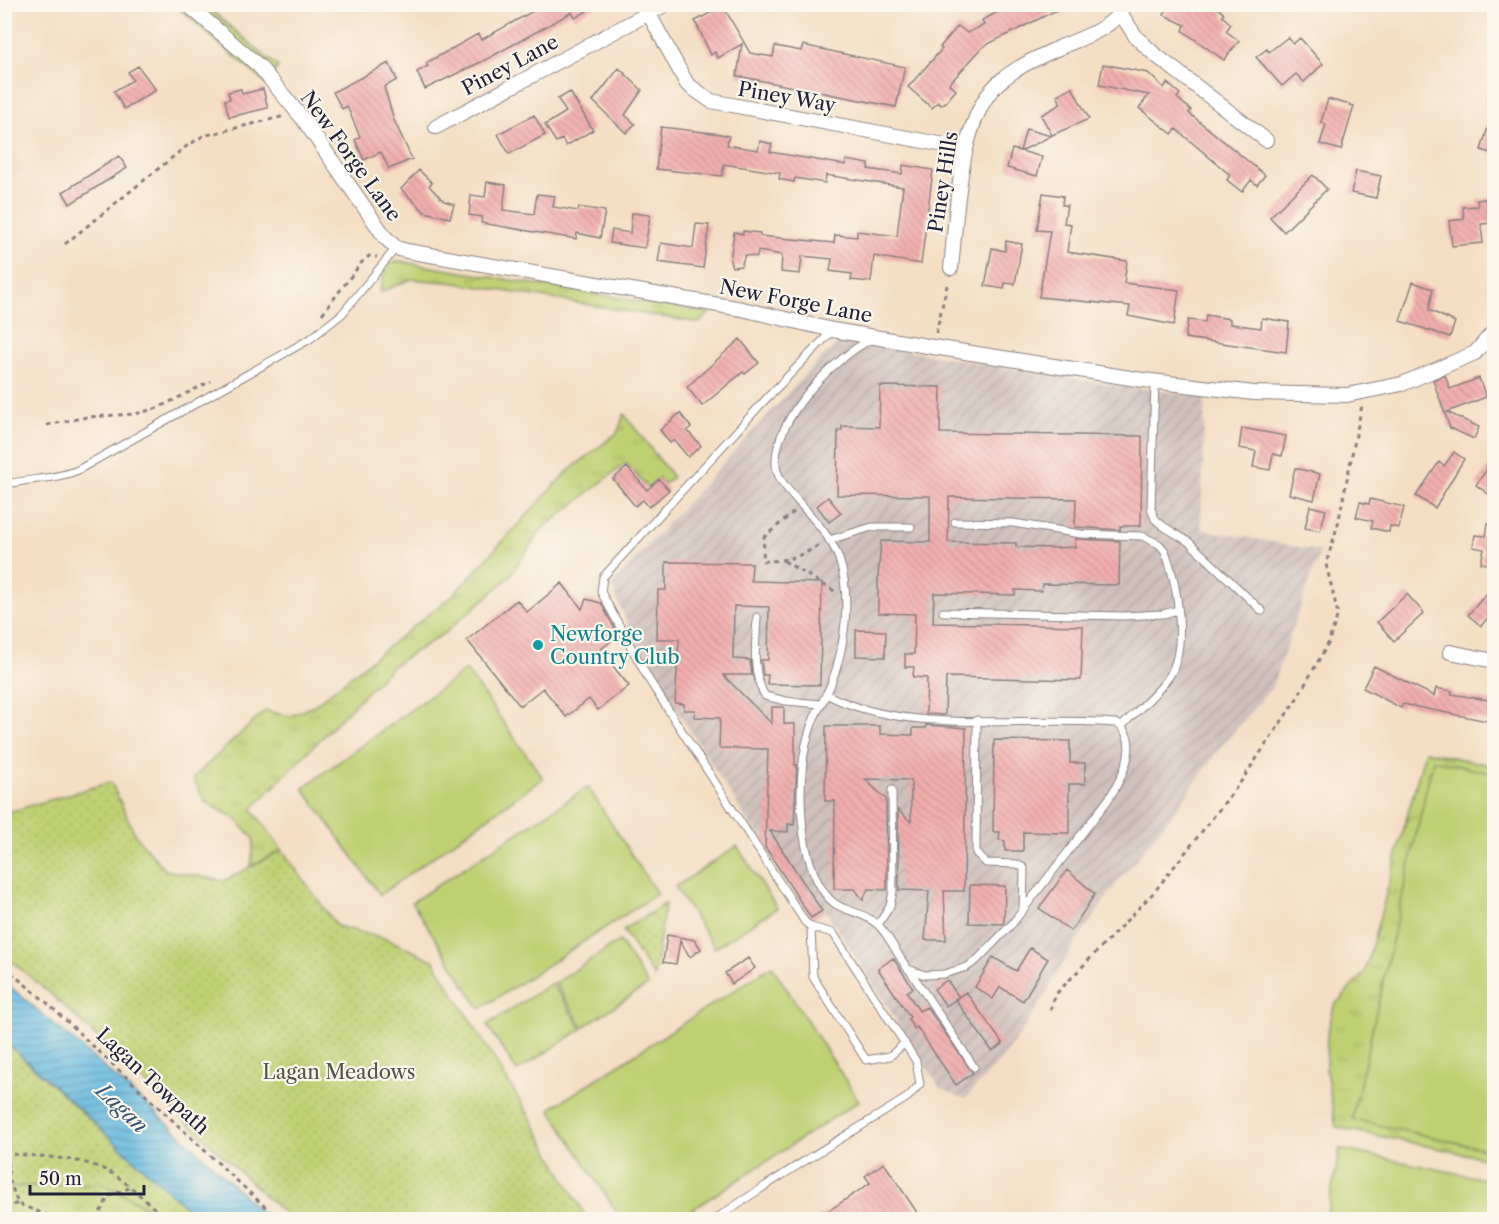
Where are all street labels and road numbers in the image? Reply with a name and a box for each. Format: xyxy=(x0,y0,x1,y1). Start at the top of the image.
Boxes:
street label: Piney Lane xyxy=(458,30,562,100)
street label: Piney Way xyxy=(736,77,839,118)
street label: New Forge Lane xyxy=(296,86,406,226)
street label: Piney Hills xyxy=(923,130,963,234)
street label: New Forge Lane xyxy=(717,274,875,328)
street label: Lagan Towpath xyxy=(91,1022,215,1140)

